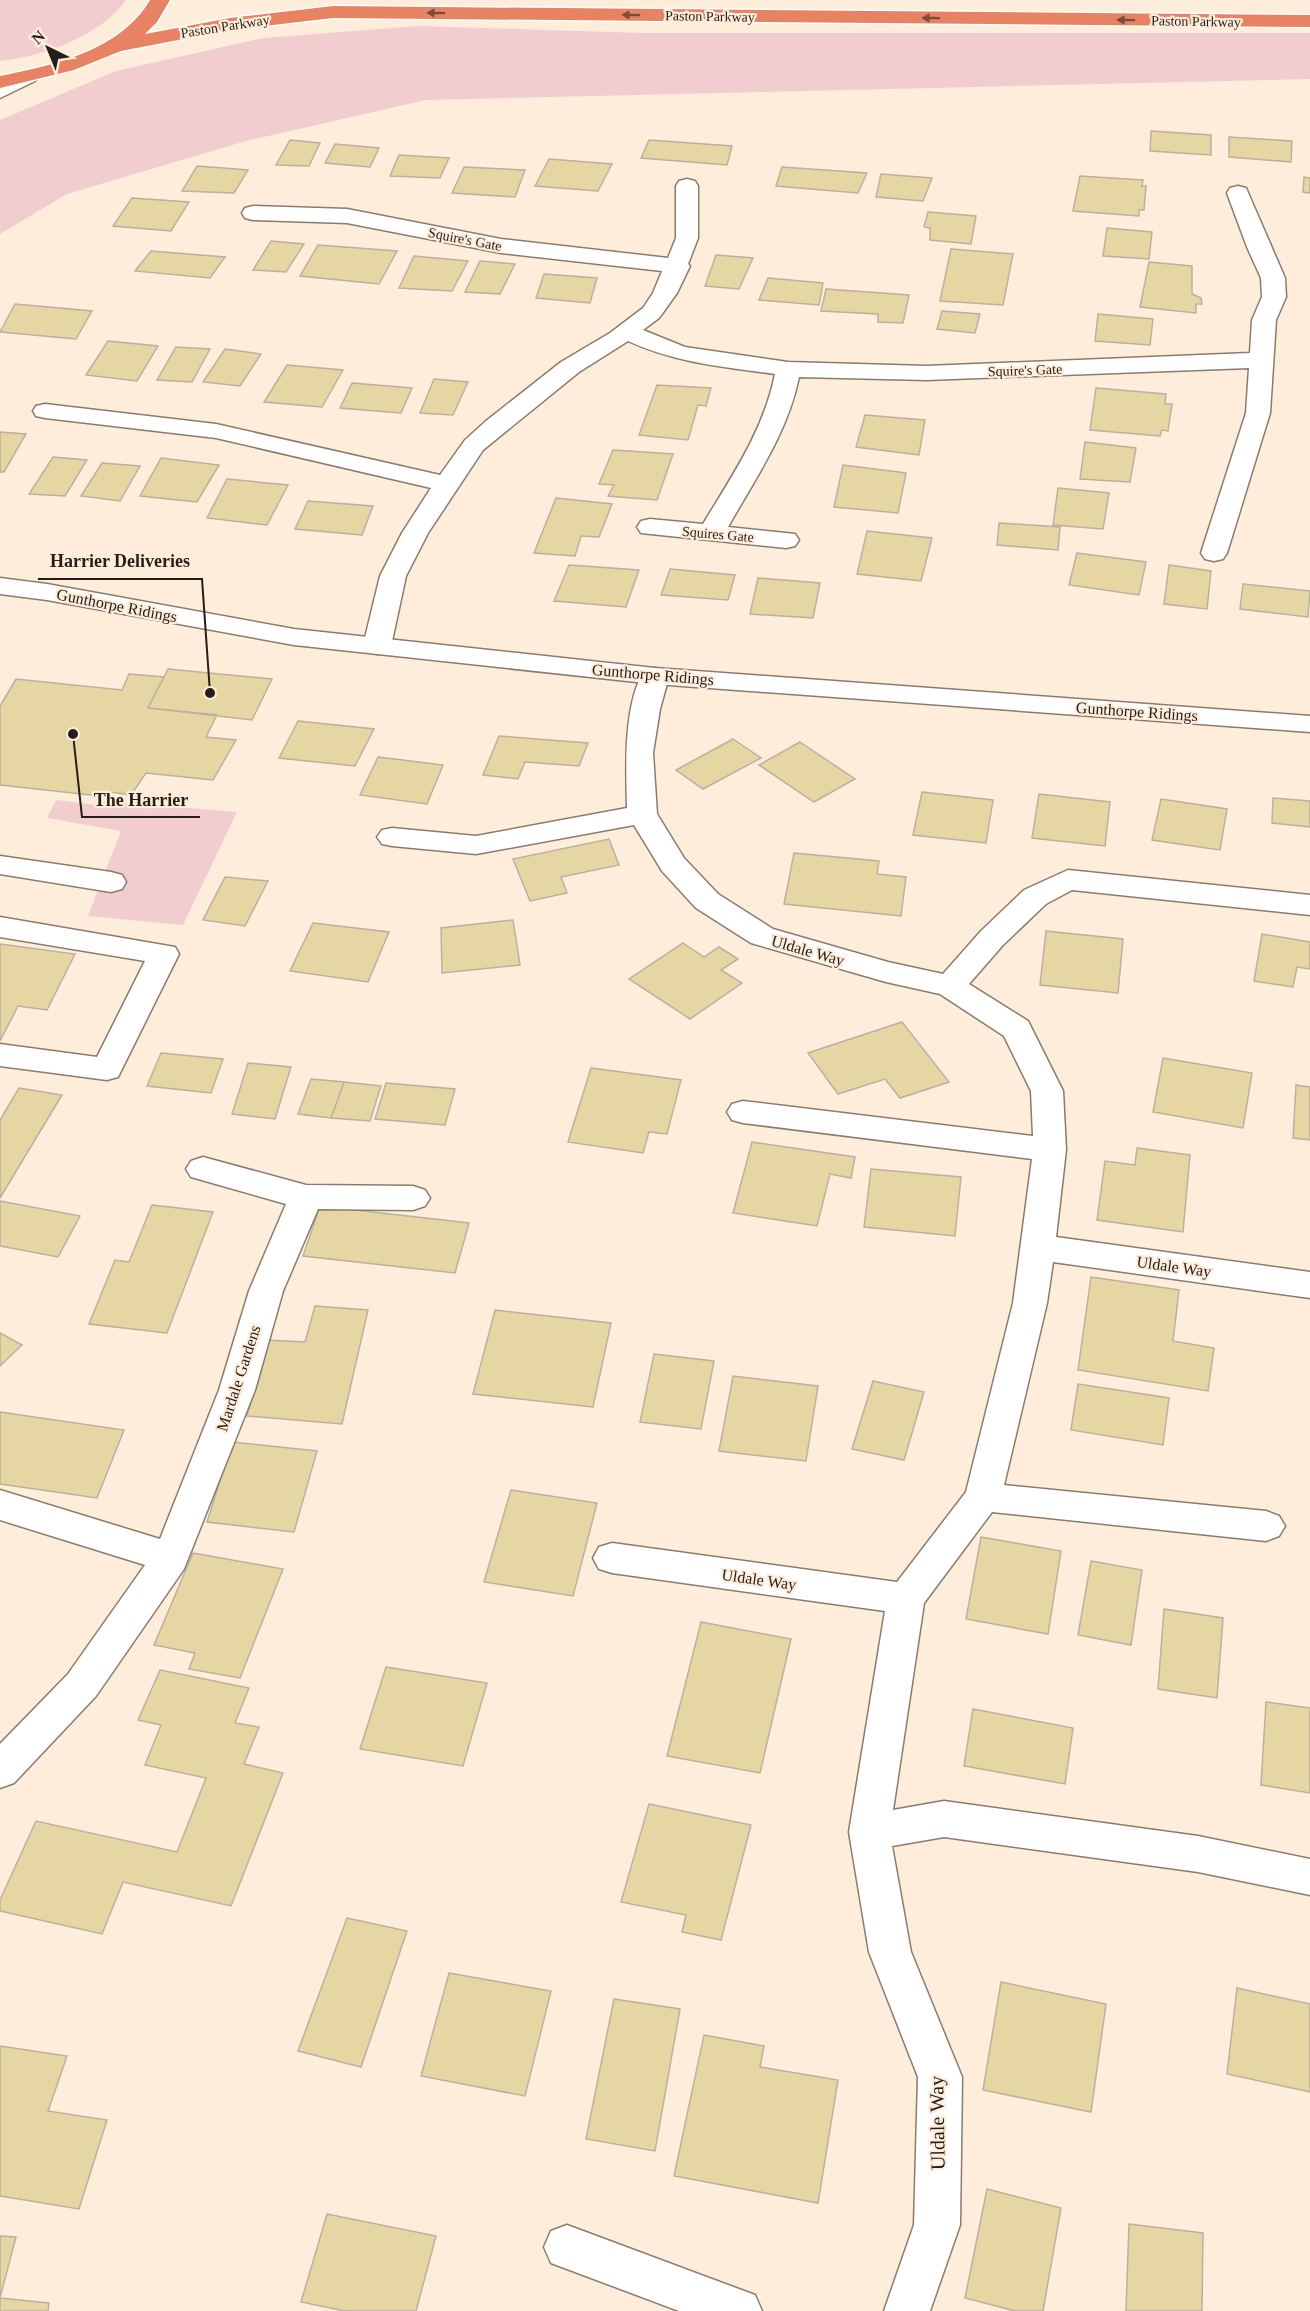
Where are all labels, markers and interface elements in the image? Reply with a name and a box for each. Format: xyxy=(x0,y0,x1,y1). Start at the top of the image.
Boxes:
one-way arrow xyxy=(426,8,445,18)
street label: Paston Parkway xyxy=(665,8,755,25)
one-way arrow xyxy=(621,10,640,20)
street label: Paston Parkway xyxy=(180,12,271,41)
one-way arrow xyxy=(921,13,940,23)
street label: Paston Parkway xyxy=(1151,13,1241,30)
one-way arrow xyxy=(1116,15,1135,25)
north arrow xyxy=(18,18,78,78)
text: N xyxy=(28,27,48,48)
street label: Squire's Gate xyxy=(427,225,503,254)
street label: Squire's Gate xyxy=(988,362,1062,379)
street label: Squires Gate xyxy=(681,524,754,545)
callout: Harrier Deliveries xyxy=(38,543,202,579)
text: Harrier Deliveries xyxy=(50,551,190,571)
street label: Gunthorpe Ridings xyxy=(55,585,179,626)
street label: Gunthorpe Ridings xyxy=(591,661,715,689)
street label: Gunthorpe Ridings xyxy=(1075,699,1199,725)
callout: The Harrier xyxy=(82,781,200,817)
text: The Harrier xyxy=(94,790,188,810)
street label: Uldale Way xyxy=(769,932,846,970)
street label: Uldale Way xyxy=(1135,1253,1212,1281)
street label: Mardale Gardens xyxy=(213,1323,264,1433)
street label: Uldale Way xyxy=(720,1566,797,1594)
street label: Uldale Way xyxy=(925,2076,950,2170)

